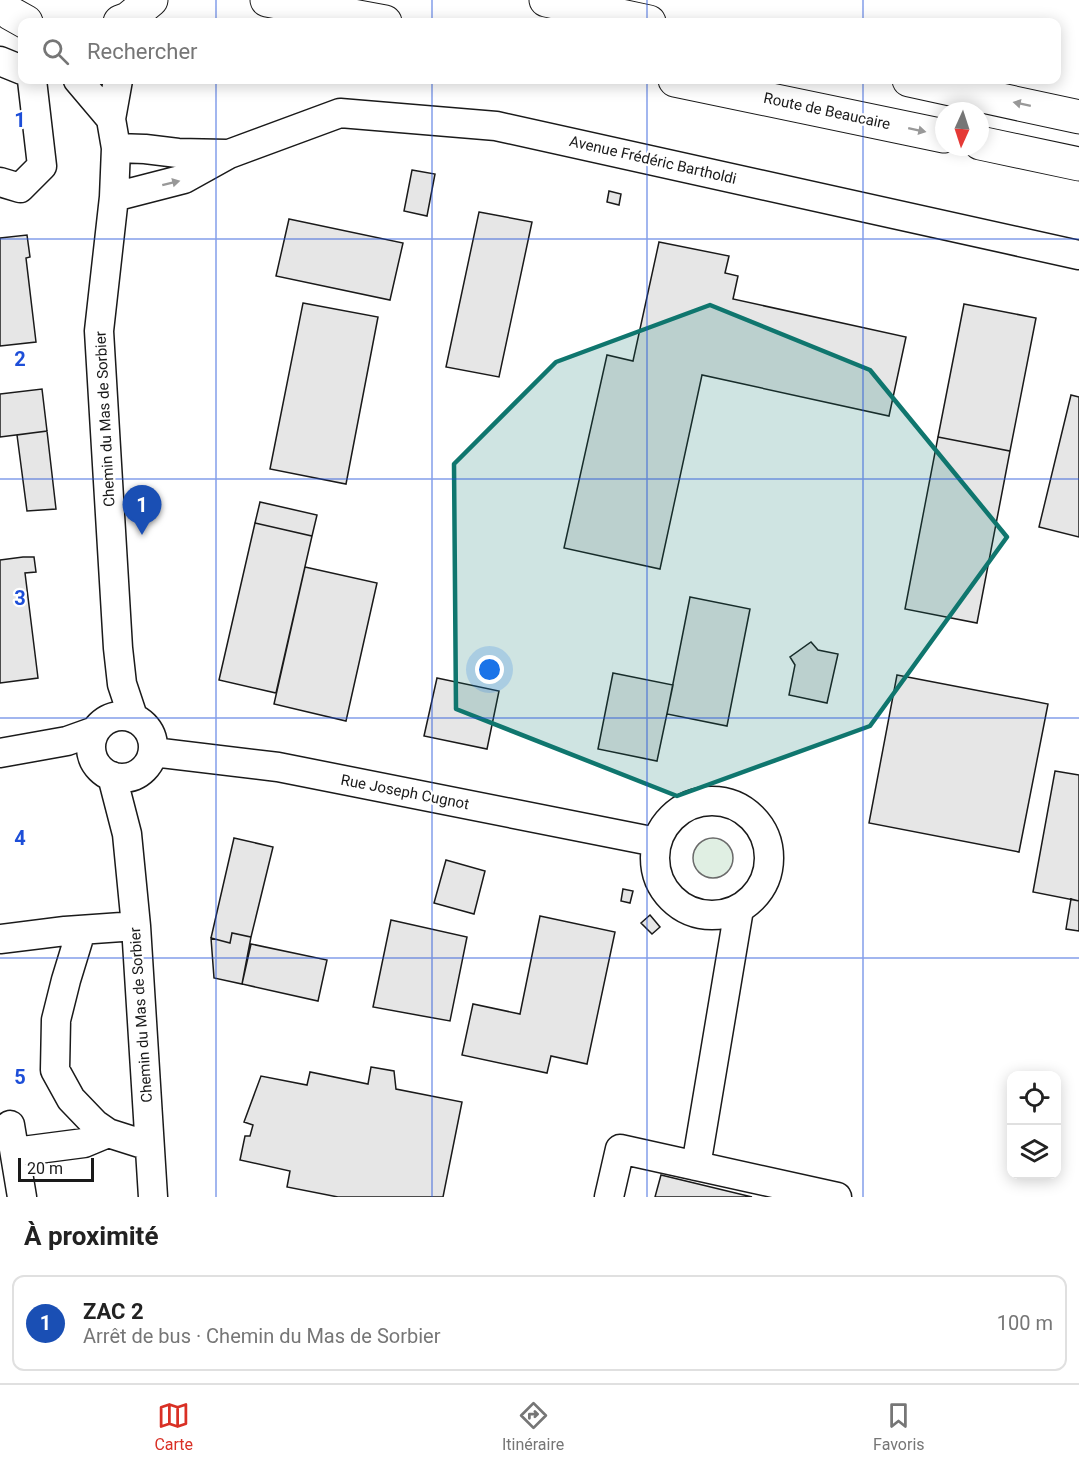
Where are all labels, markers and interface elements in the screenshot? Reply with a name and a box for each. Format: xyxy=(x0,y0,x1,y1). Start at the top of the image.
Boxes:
search box xyxy=(18,18,1061,84)
icon: search xyxy=(39,35,72,68)
text: Rechercher xyxy=(87,39,198,64)
street label: Route de Beaucaire xyxy=(762,89,892,133)
one-way arrow xyxy=(1012,99,1031,108)
north arrow xyxy=(935,102,989,156)
text: 1 xyxy=(14,108,26,132)
one-way arrow xyxy=(908,126,927,135)
street label: Avenue Frédéric Bartholdi xyxy=(568,132,738,188)
one-way arrow xyxy=(161,177,180,187)
street label: Chemin du Mas de Sorbier xyxy=(91,331,119,507)
text: 2 xyxy=(14,347,26,371)
pin: 1 xyxy=(122,486,162,535)
text: 3 xyxy=(14,586,26,610)
your location xyxy=(475,655,504,684)
street label: Rue Joseph Cugnot xyxy=(339,771,471,813)
text: 4 xyxy=(14,826,26,850)
street label: Chemin du Mas de Sorbier xyxy=(126,927,156,1103)
text: 5 xyxy=(14,1065,26,1089)
map controls xyxy=(1007,1071,1061,1179)
button: locate xyxy=(1007,1071,1061,1125)
button: layers xyxy=(1007,1125,1061,1179)
scale bar xyxy=(18,1155,94,1182)
text: 20 m xyxy=(27,1159,63,1178)
text: À proximité xyxy=(24,1221,158,1251)
text: ZAC 2 xyxy=(83,1299,144,1324)
text: 1 xyxy=(40,1311,51,1335)
text: 100 m xyxy=(997,1311,1053,1335)
text: Arrêt de bus · Chemin du Mas de Sorbier xyxy=(83,1324,440,1348)
tab: Carte xyxy=(154,1399,193,1454)
tab: Itinéraire xyxy=(502,1399,564,1454)
tab: Favoris xyxy=(873,1399,925,1454)

